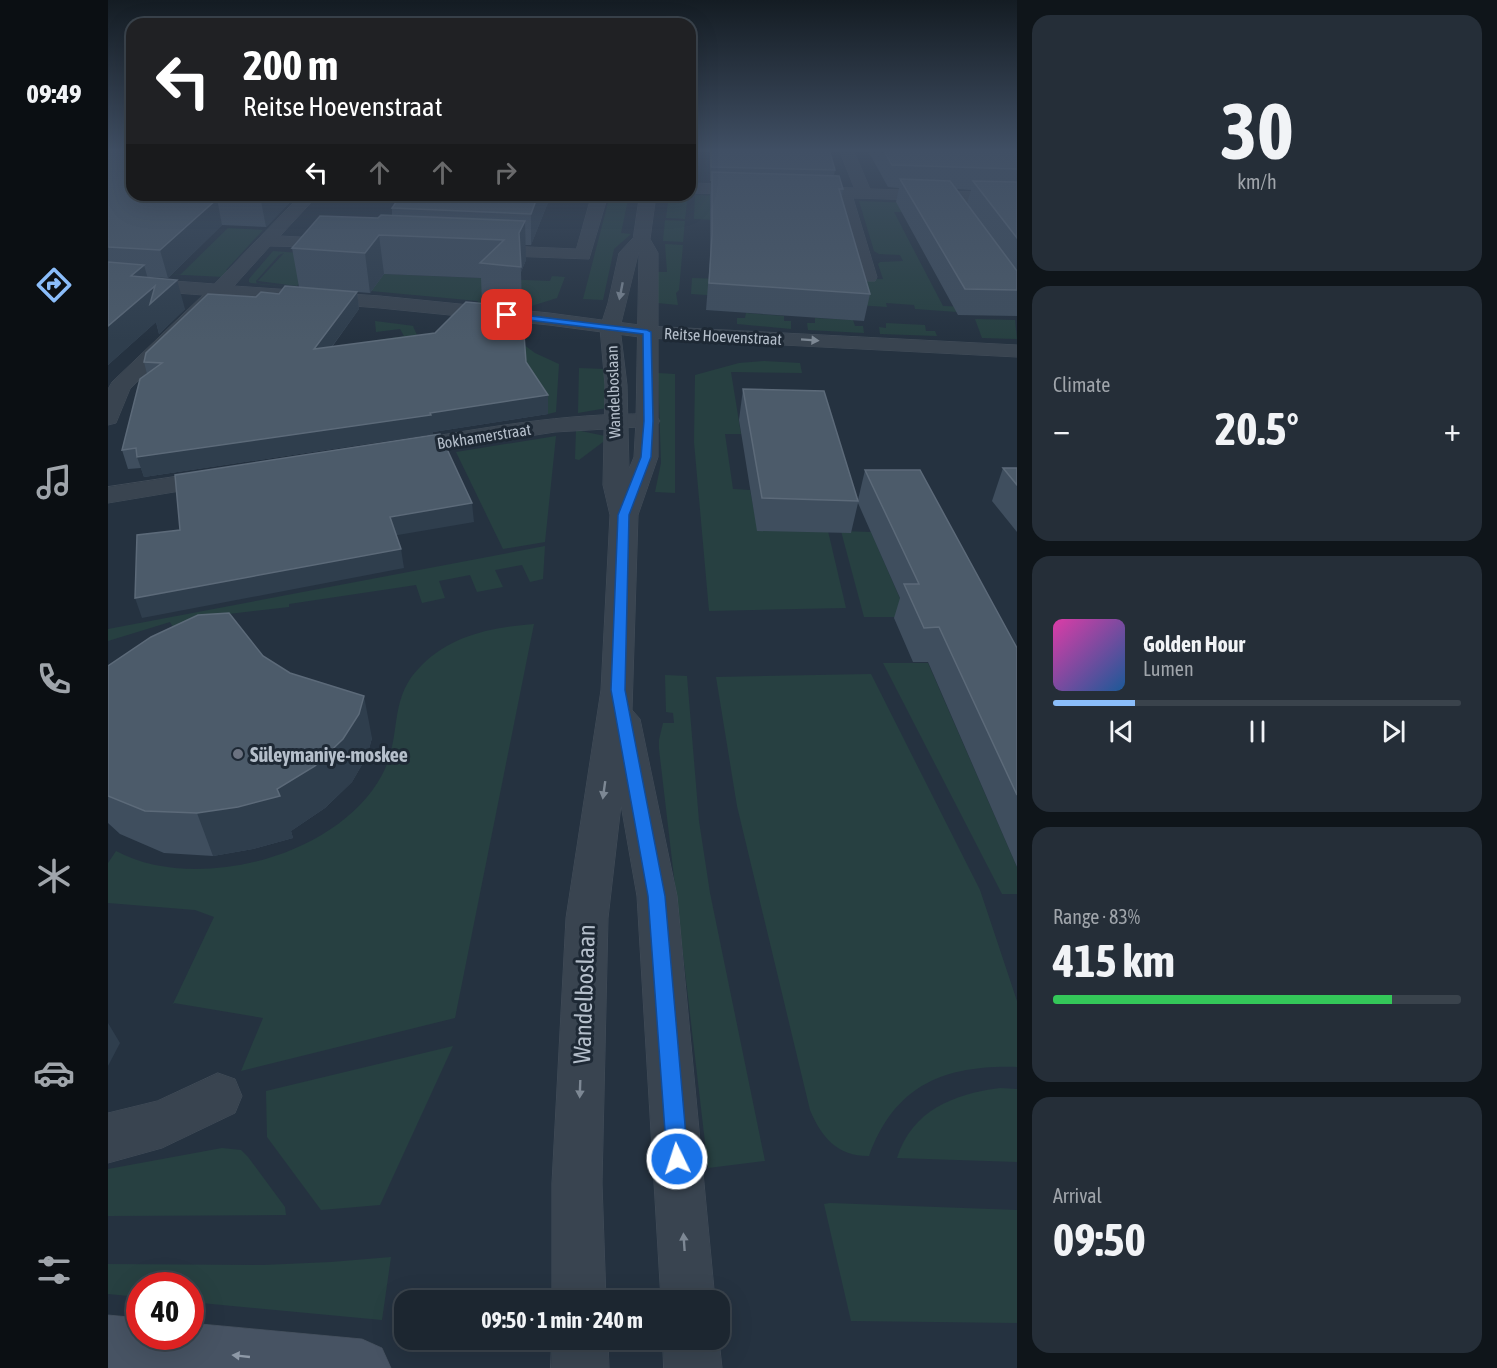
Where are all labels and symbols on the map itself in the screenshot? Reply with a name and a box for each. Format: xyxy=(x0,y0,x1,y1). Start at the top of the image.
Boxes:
one-way arrow xyxy=(616,282,625,301)
pin xyxy=(481,289,532,340)
street label: Reitse Hoevenstraat xyxy=(664,324,783,348)
one-way arrow xyxy=(801,335,820,345)
street label: Wandelboslaan xyxy=(602,345,624,439)
street label: Bokhamerstraat xyxy=(436,420,533,452)
place label: Süleymaniye-moskee xyxy=(250,743,408,766)
marker: Süleymaniye-moskee xyxy=(231,747,245,761)
one-way arrow xyxy=(600,780,609,799)
street label: Wandelboslaan xyxy=(568,924,600,1064)
one-way arrow xyxy=(576,1079,585,1098)
position arrow xyxy=(645,1127,709,1191)
one-way arrow xyxy=(679,1233,689,1252)
speed limit sign: 40 xyxy=(126,1272,204,1350)
one-way arrow xyxy=(231,1351,250,1361)

